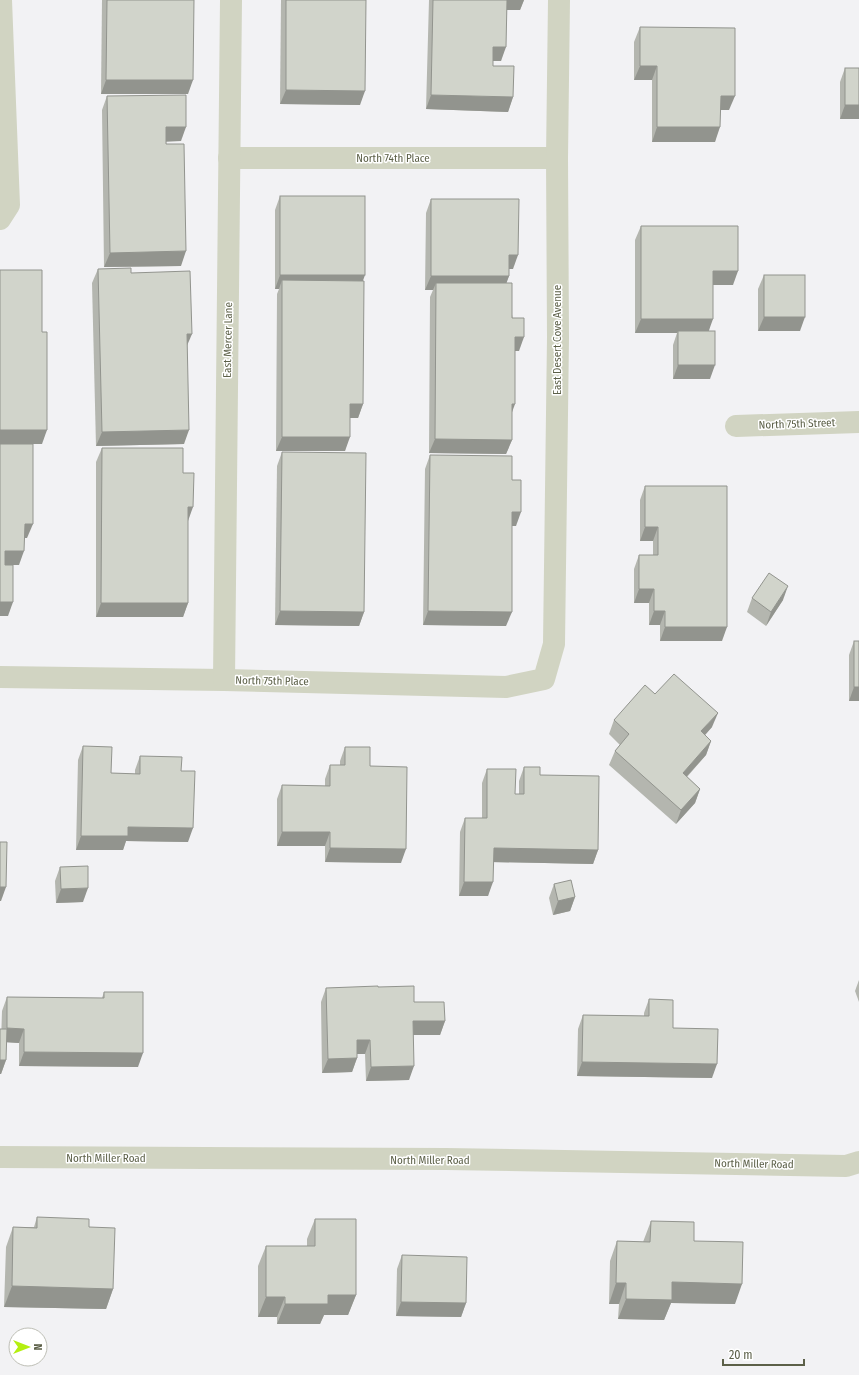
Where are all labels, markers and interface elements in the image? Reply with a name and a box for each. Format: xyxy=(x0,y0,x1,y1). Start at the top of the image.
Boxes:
street label: North 74th Place xyxy=(356,152,430,165)
street label: East Desert Cove Avenue xyxy=(551,285,564,395)
street label: East Mercer Lane xyxy=(221,302,235,378)
street label: North 75th Street xyxy=(758,416,836,432)
street label: North 75th Place xyxy=(235,674,309,688)
street label: North Miller Road xyxy=(66,1152,146,1165)
street label: North Miller Road xyxy=(390,1154,470,1167)
street label: North Miller Road xyxy=(714,1157,794,1171)
north arrow xyxy=(8,1327,48,1367)
scale bar xyxy=(723,1341,804,1367)
text: N xyxy=(31,1344,44,1350)
text: 20 m xyxy=(729,1348,753,1362)

